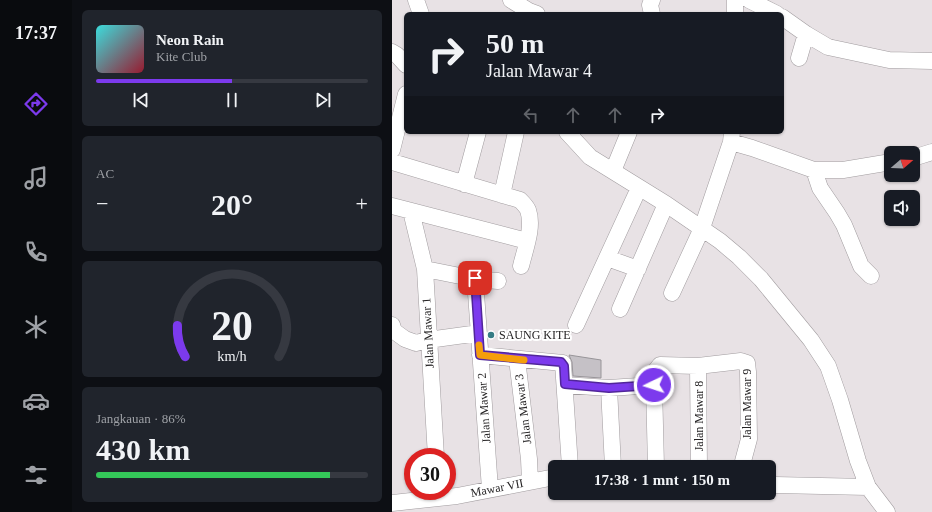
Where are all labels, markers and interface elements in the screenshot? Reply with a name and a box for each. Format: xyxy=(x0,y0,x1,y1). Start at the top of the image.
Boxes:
text: 17:37 xyxy=(15,23,57,43)
icon: right xyxy=(420,28,472,80)
text: 50 m xyxy=(486,28,544,59)
text: Neon Rain xyxy=(156,32,224,48)
text: Kite Club xyxy=(156,49,207,64)
text: Jalan Mawar 4 xyxy=(486,61,592,81)
icon: previous xyxy=(130,89,152,111)
icon: pause xyxy=(221,89,243,111)
icon: next xyxy=(312,89,334,111)
icon: directions xyxy=(22,90,50,118)
icon: left xyxy=(520,104,542,126)
icon: ahead xyxy=(562,104,584,126)
icon: ahead xyxy=(604,104,626,126)
icon: right xyxy=(646,104,668,126)
north arrow xyxy=(884,146,920,182)
map controls xyxy=(884,146,920,226)
icon: music xyxy=(22,164,50,192)
text: AC xyxy=(96,166,114,181)
text: 20° xyxy=(211,188,253,221)
button: sound xyxy=(884,190,920,226)
text: − xyxy=(96,191,108,216)
text: + xyxy=(356,191,368,216)
icon: phone xyxy=(22,238,50,266)
pin xyxy=(458,261,492,295)
icon: arrive xyxy=(464,267,486,289)
street label: Jalan Mawar 1 xyxy=(419,297,437,369)
text: 20 xyxy=(211,303,253,349)
icon: climate xyxy=(22,313,50,341)
place label: SAUNG KITE xyxy=(499,328,571,342)
marker: SAUNG KITE xyxy=(486,330,496,340)
text: km/h xyxy=(217,347,247,363)
position arrow xyxy=(633,364,675,406)
street label: Jalan Mawar 9 xyxy=(740,369,754,439)
street label: Jalan Mawar 2 xyxy=(475,372,493,444)
street label: Jalan Mawar 3 xyxy=(512,373,534,445)
street label: Jalan Mawar 8 xyxy=(692,381,706,451)
icon: car xyxy=(22,387,50,415)
text: Jangkauan · 86% xyxy=(96,411,186,426)
text: 430 km xyxy=(96,433,190,466)
speed limit sign: 30 xyxy=(404,448,456,500)
icon: filters xyxy=(22,461,50,489)
text: 17:38 · 1 mnt · 150 m xyxy=(594,472,730,488)
street label: Mawar VII xyxy=(469,476,525,500)

